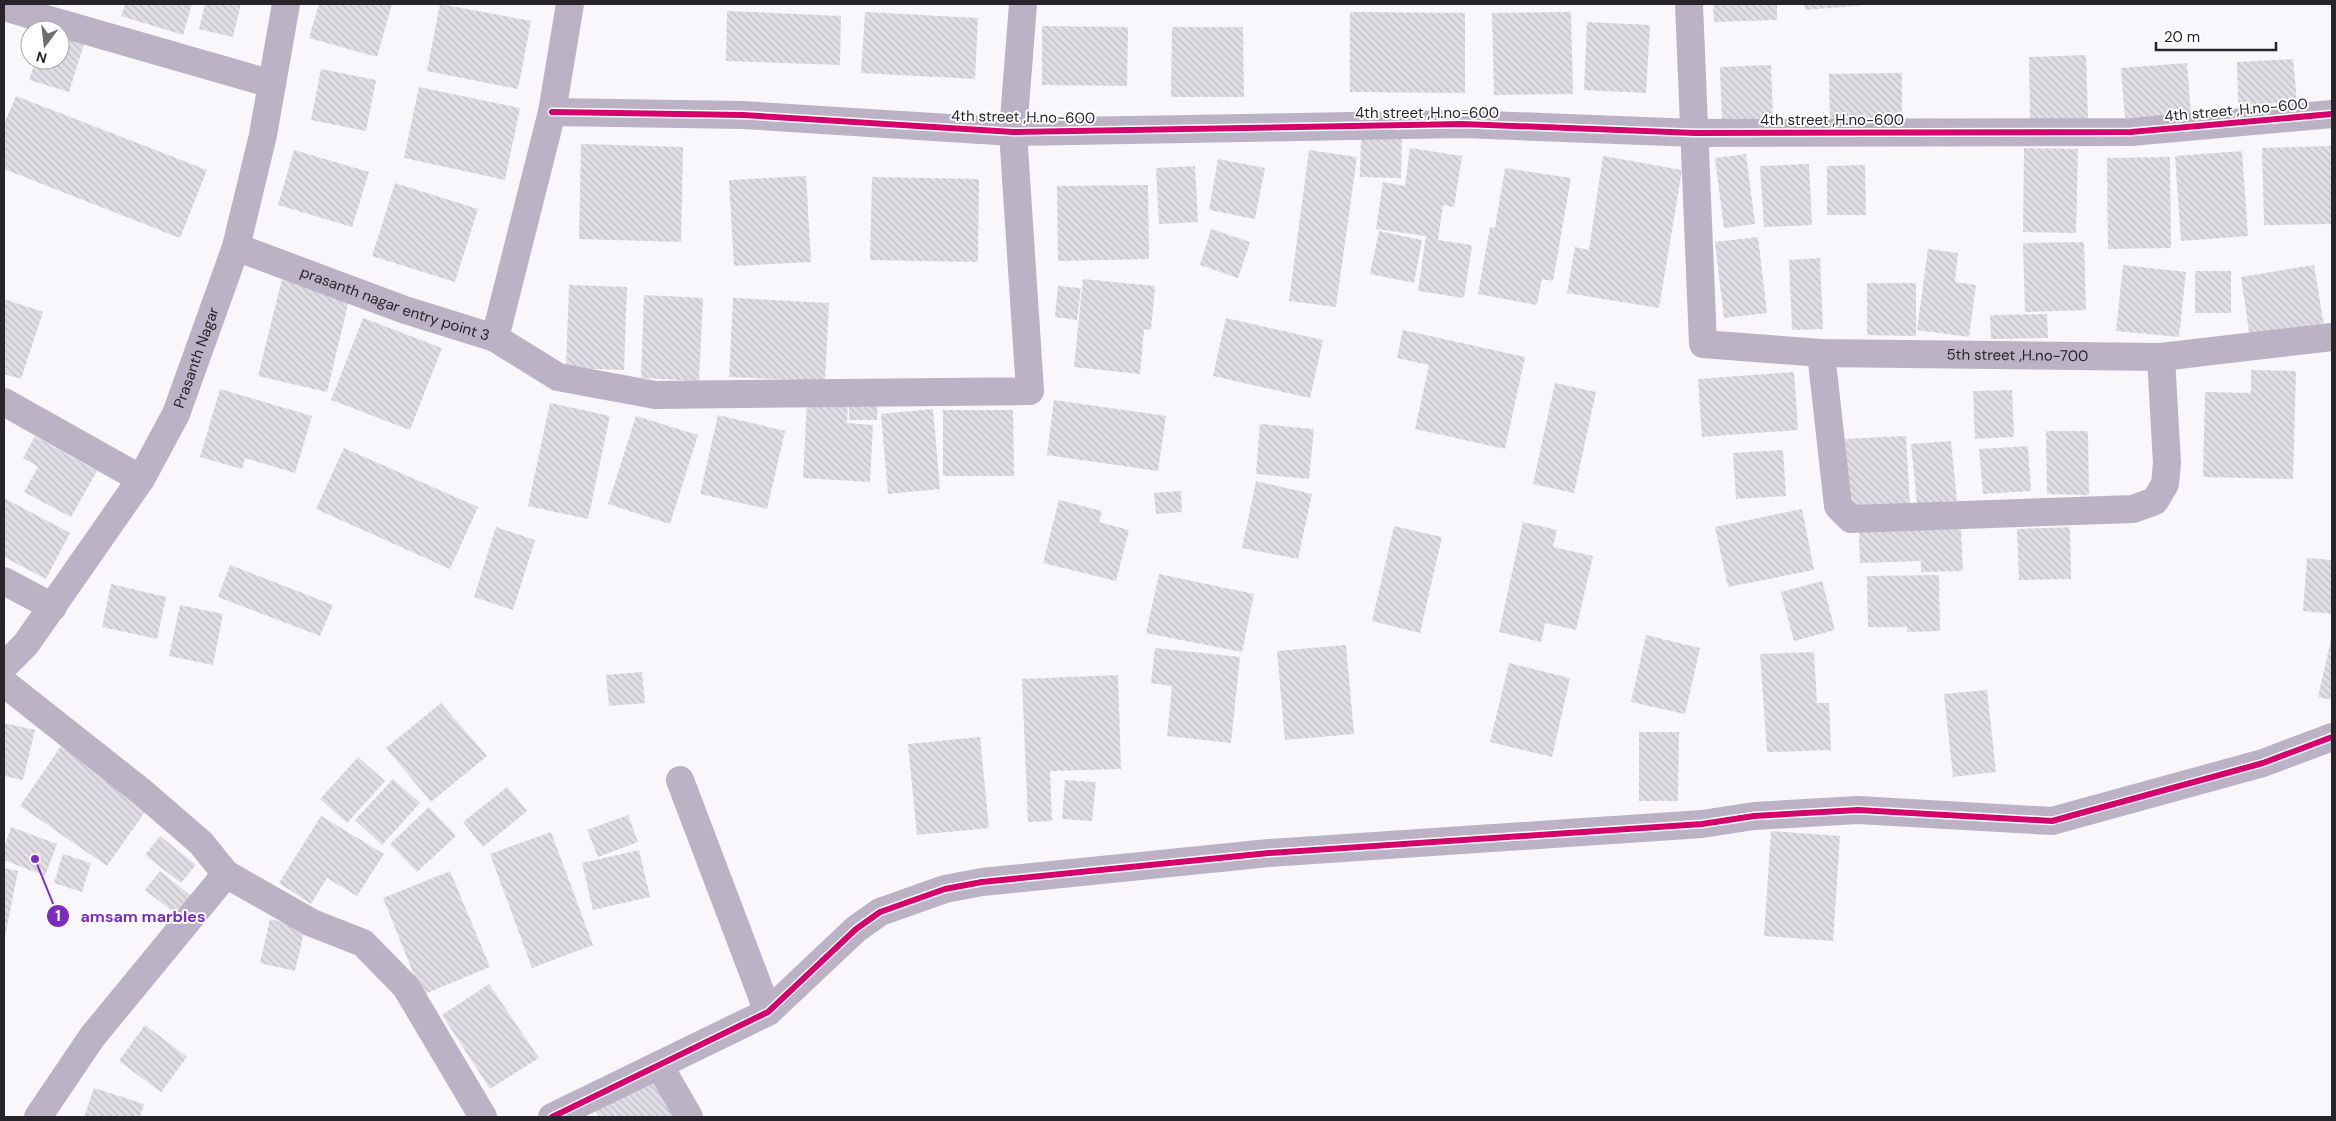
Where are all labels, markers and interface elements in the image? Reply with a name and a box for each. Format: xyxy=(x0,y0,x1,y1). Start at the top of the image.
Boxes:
north arrow xyxy=(20,20,70,70)
scale bar xyxy=(2156,20,2276,52)
text: 20 m xyxy=(2164,27,2200,47)
text: N xyxy=(34,48,49,68)
street label: 4th street ,H.no-600 xyxy=(2163,94,2309,126)
street label: 4th street ,H.no-600 xyxy=(1355,103,1499,123)
street label: 4th street ,H.no-600 xyxy=(951,106,1095,128)
street label: 4th street ,H.no-600 xyxy=(1760,110,1904,130)
street label: prasanth nagar entry point 3 xyxy=(298,262,492,346)
street label: Prasanth Nagar xyxy=(169,304,224,411)
street label: 5th street ,H.no-700 xyxy=(1946,344,2088,366)
callout: amsam marbles xyxy=(46,901,216,932)
text: 1 xyxy=(55,906,61,926)
text: amsam marbles xyxy=(80,906,206,927)

